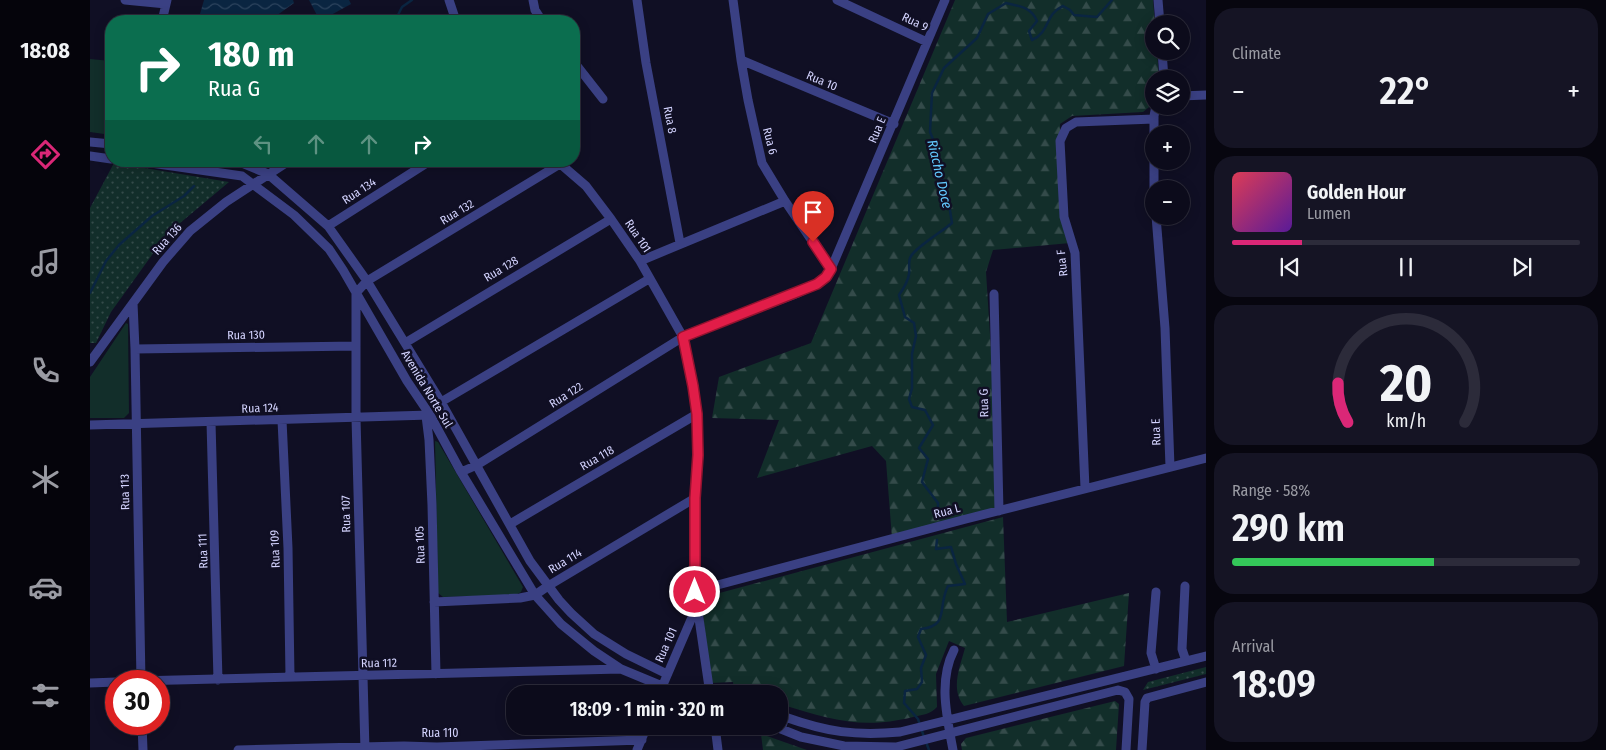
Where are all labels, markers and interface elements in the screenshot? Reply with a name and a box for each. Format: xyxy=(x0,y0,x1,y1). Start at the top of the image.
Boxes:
street label: Rua 9 xyxy=(900,10,930,34)
map controls xyxy=(1145,15,1190,225)
button: search xyxy=(1145,15,1190,60)
text: 180 m xyxy=(208,33,294,75)
icon: right xyxy=(125,35,190,100)
text: 18:08 xyxy=(20,37,70,64)
text: Climate xyxy=(1232,44,1281,63)
street label: Rua 10 xyxy=(804,68,840,94)
text: 22° xyxy=(1380,68,1432,114)
button: layers xyxy=(1145,70,1190,115)
text: Rua G xyxy=(208,75,260,102)
text: − xyxy=(1232,75,1245,108)
text: + xyxy=(1567,75,1580,108)
street label: Rua 8 xyxy=(661,105,679,135)
street label: Rua E xyxy=(865,114,889,145)
button: + xyxy=(1145,125,1190,170)
street label: Rua 6 xyxy=(760,126,780,156)
icon: left xyxy=(249,130,277,158)
icon: ahead xyxy=(302,130,330,158)
icon: ahead xyxy=(355,130,383,158)
icon: right xyxy=(408,130,436,158)
icon: directions xyxy=(28,137,63,172)
water label: Riacho Doce xyxy=(923,138,956,211)
street label: Rua 134 xyxy=(340,175,379,207)
button: − xyxy=(1145,180,1190,225)
text: Golden Hour xyxy=(1307,181,1406,204)
pin xyxy=(792,191,834,242)
street label: Rua 132 xyxy=(438,197,476,227)
icon: arrive xyxy=(799,198,827,226)
text: Lumen xyxy=(1307,204,1351,223)
street label: Rua 101 xyxy=(622,217,654,255)
street label: Rua 136 xyxy=(149,220,185,258)
icon: music xyxy=(28,245,63,280)
street label: Rua F xyxy=(1054,248,1070,277)
street label: Rua 128 xyxy=(481,253,521,285)
icon: previous xyxy=(1276,253,1304,281)
icon: pause xyxy=(1392,253,1420,281)
icon: next xyxy=(1508,253,1536,281)
street label: Rua 130 xyxy=(227,328,265,342)
street label: Avenida Norte Sul xyxy=(398,348,456,430)
text: 20 xyxy=(1379,352,1432,415)
icon: phone xyxy=(28,353,63,388)
street label: Rua 122 xyxy=(547,379,585,411)
street label: Rua G xyxy=(977,389,991,417)
street label: Rua 124 xyxy=(241,400,279,416)
text: km/h xyxy=(1386,410,1426,432)
street label: Rua E xyxy=(1149,418,1163,446)
street label: Rua 118 xyxy=(578,443,616,473)
icon: climate xyxy=(28,462,63,497)
street label: Rua 113 xyxy=(118,474,132,510)
text: Range · 58% xyxy=(1232,481,1310,500)
street label: Rua 107 xyxy=(339,495,353,533)
street label: Rua L xyxy=(932,501,962,521)
text: 290 km xyxy=(1232,505,1345,551)
street label: Rua 105 xyxy=(412,525,428,564)
street label: Rua 109 xyxy=(267,530,283,568)
street label: Rua 111 xyxy=(195,533,211,569)
street label: Rua 114 xyxy=(546,546,584,576)
position arrow xyxy=(668,565,720,617)
icon: car xyxy=(28,570,63,605)
street label: Rua 101 xyxy=(652,625,680,665)
text: Arrival xyxy=(1232,637,1274,656)
street label: Rua 112 xyxy=(361,656,397,670)
text: 18:09 xyxy=(1232,661,1316,707)
speed limit sign: 30 xyxy=(105,670,170,735)
icon: filters xyxy=(28,678,63,713)
text: 18:09 · 1 min · 320 m xyxy=(570,698,724,721)
street label: Rua 110 xyxy=(422,726,458,740)

